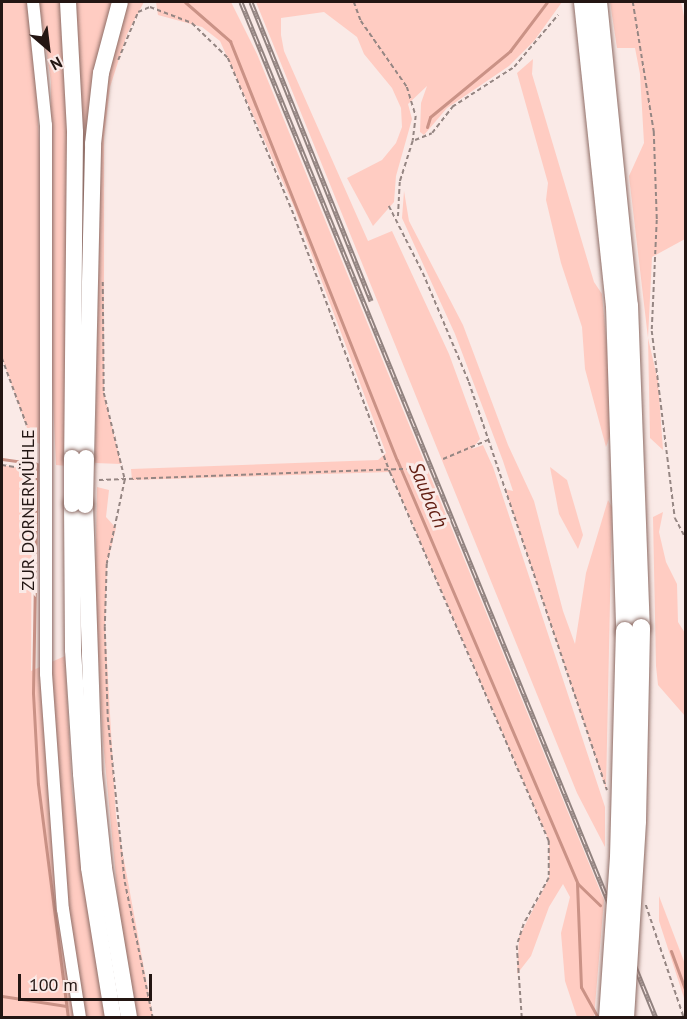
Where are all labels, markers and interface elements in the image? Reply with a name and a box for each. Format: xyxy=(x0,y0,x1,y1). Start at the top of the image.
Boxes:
north arrow xyxy=(18,18,78,78)
text: N xyxy=(47,53,66,75)
street label: ZUR DORNERMÜHLE xyxy=(17,429,39,591)
water label: Saubach xyxy=(403,458,453,532)
scale bar xyxy=(21,962,154,1000)
text: 100 m xyxy=(29,973,78,996)

